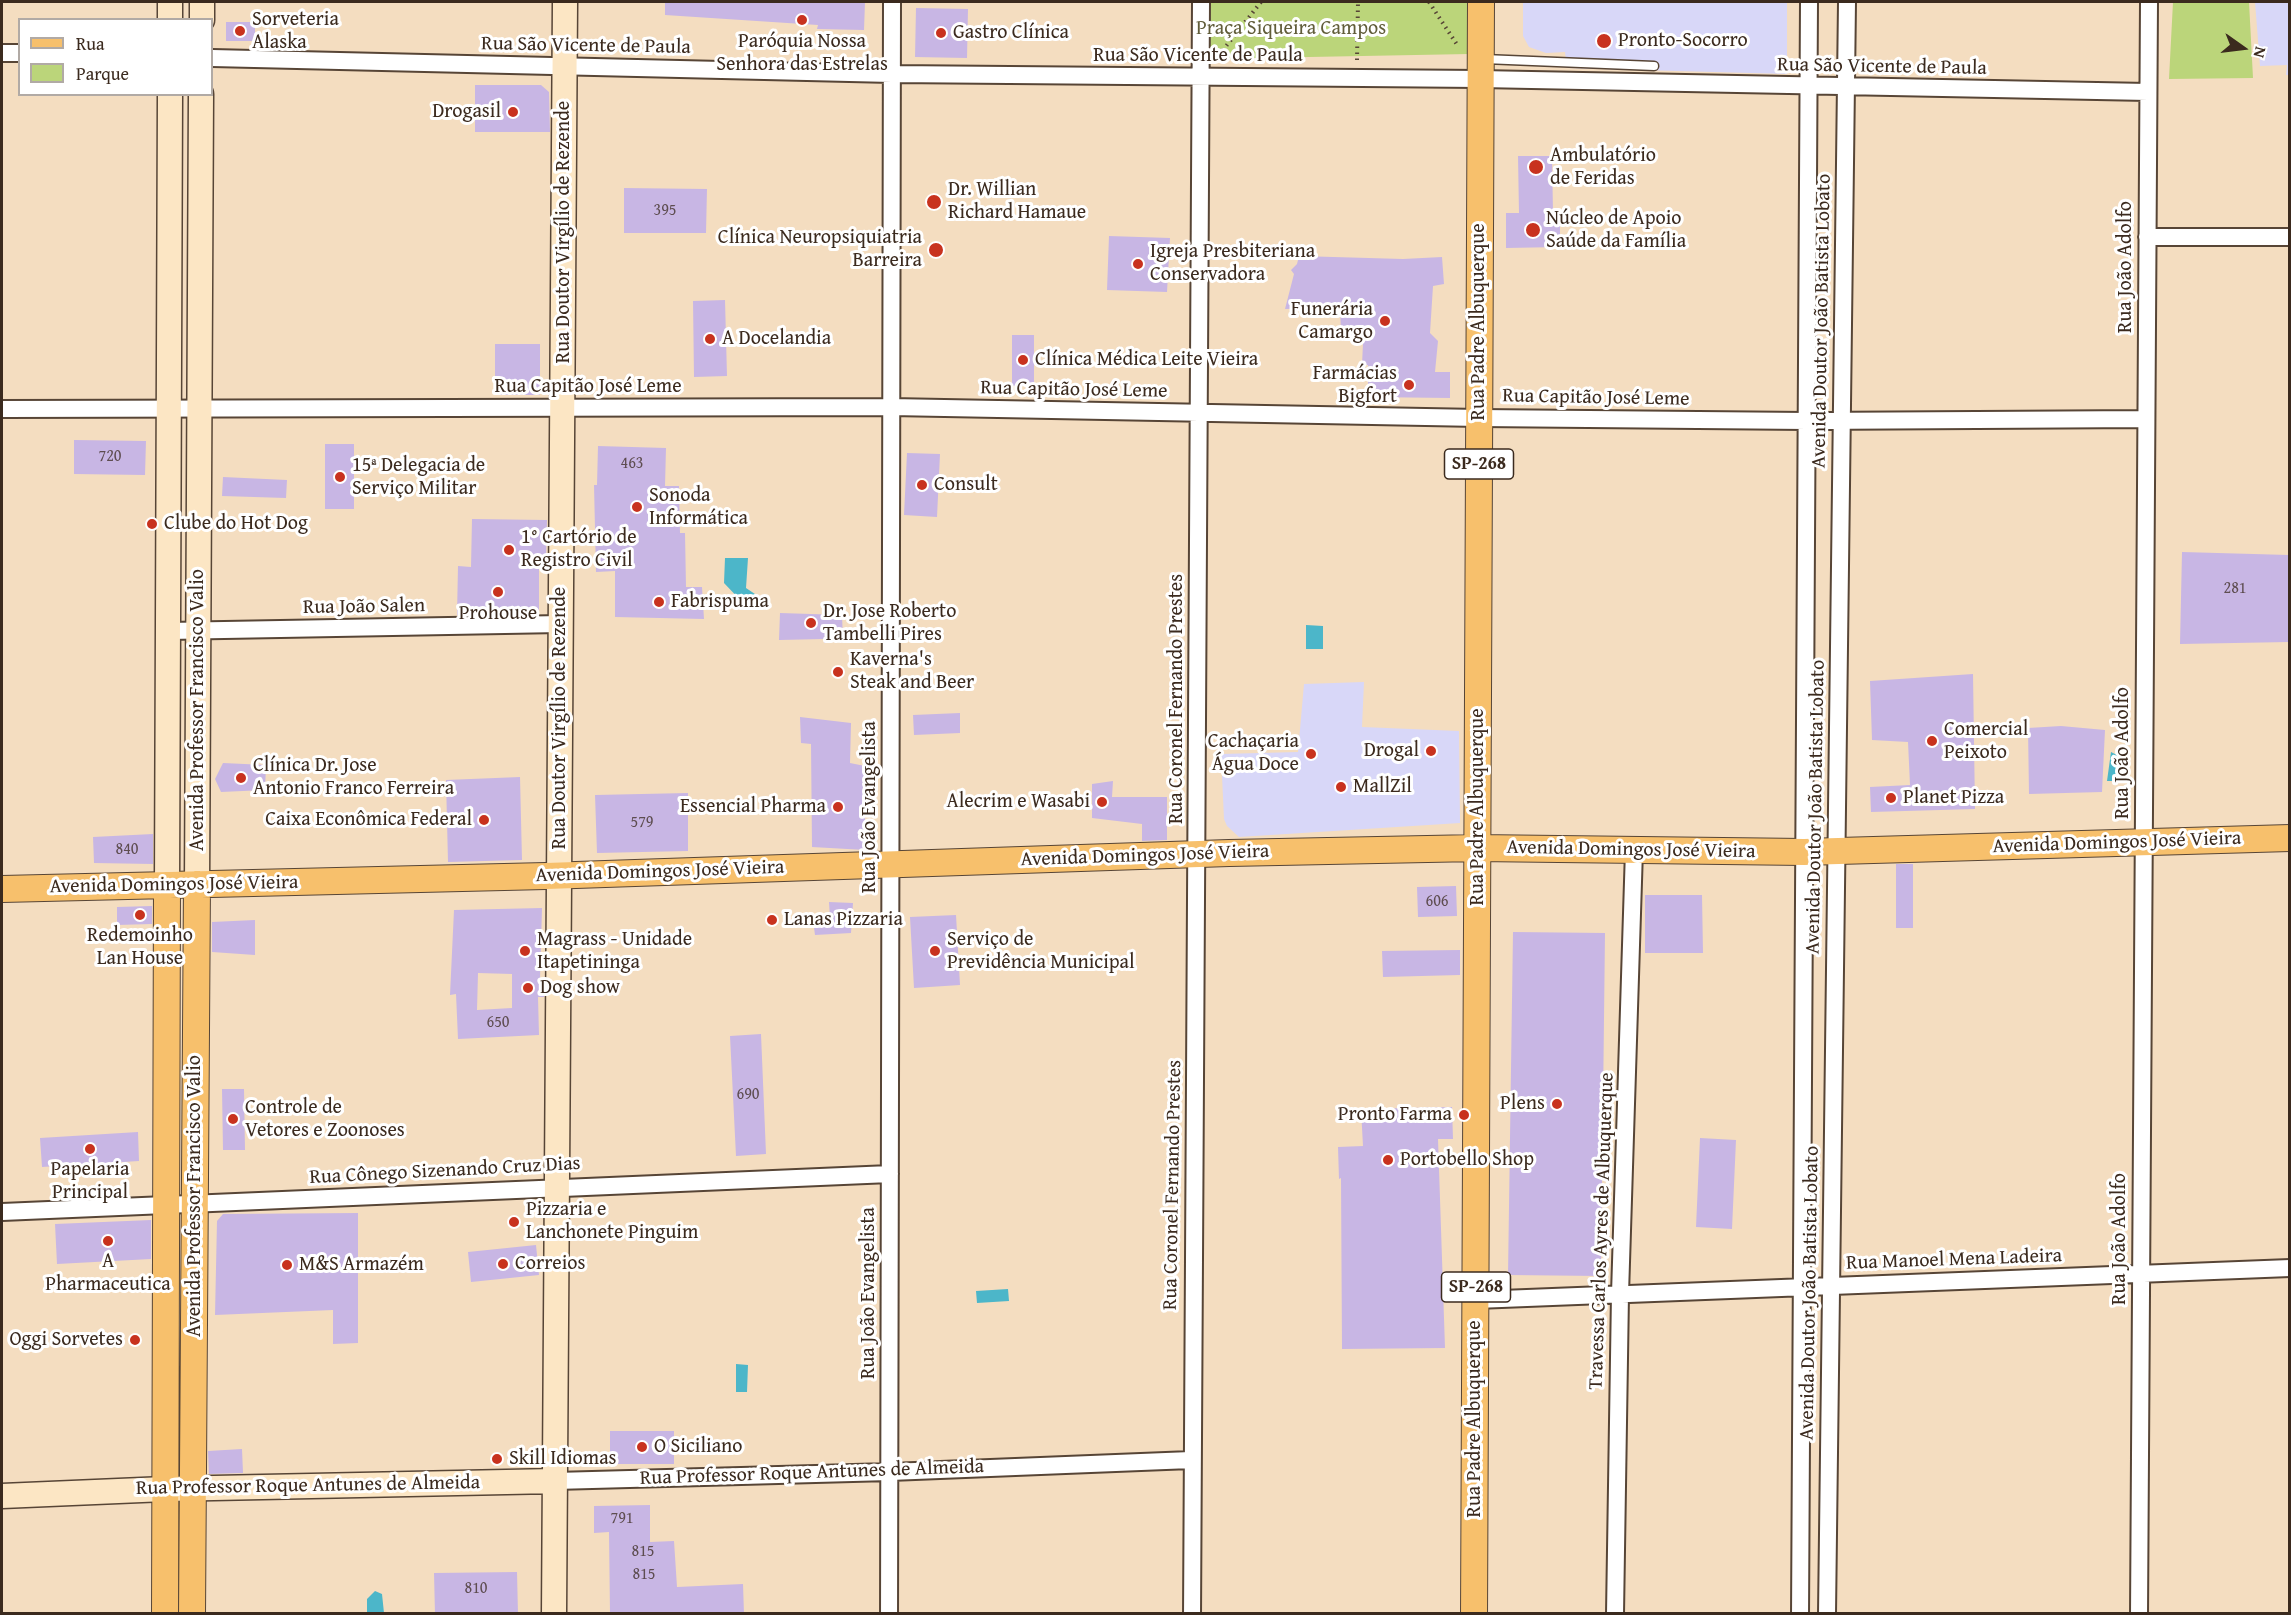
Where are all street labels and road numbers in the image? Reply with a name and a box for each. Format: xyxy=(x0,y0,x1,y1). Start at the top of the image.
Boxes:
street label: Rua São Vicente de Paula xyxy=(481,32,691,60)
street label: Rua São Vicente de Paula xyxy=(1093,44,1303,68)
street label: Rua São Vicente de Paula xyxy=(1777,53,1987,81)
street label: Rua Doutor Virgílio de Rezende xyxy=(552,101,576,363)
street label: Avenida Doutor João Batista Lobato xyxy=(1807,174,1837,468)
street label: Rua João Adolfo xyxy=(2114,201,2138,333)
street label: Rua Padre Albuquerque xyxy=(1467,223,1491,421)
street label: Rua Capitão José Leme xyxy=(494,375,682,399)
street label: Rua Capitão José Leme xyxy=(980,376,1168,404)
street label: Rua Capitão José Leme xyxy=(1502,384,1690,412)
road number: SP-268 xyxy=(1444,449,1514,479)
street label: Avenida Professor Francisco Valio xyxy=(186,569,210,851)
street label: Rua Coronel Fernando Prestes xyxy=(1165,574,1189,824)
street label: Rua Doutor Virgílio de Rezende xyxy=(548,587,572,849)
street label: Rua João Salen xyxy=(303,594,425,620)
street label: Avenida Doutor João Batista Lobato xyxy=(1801,660,1831,954)
street label: Rua João Adolfo xyxy=(2111,687,2135,819)
street label: Rua Padre Albuquerque xyxy=(1466,708,1490,906)
street label: Rua João Evangelista xyxy=(858,721,882,893)
street label: Avenida Domingos José Vieira xyxy=(1992,827,2242,859)
street label: Avenida Domingos José Vieira xyxy=(1506,836,1756,864)
street label: Avenida Domingos José Vieira xyxy=(1020,840,1270,872)
street label: Avenida Domingos José Vieira xyxy=(535,856,785,888)
street label: Avenida Domingos José Vieira xyxy=(49,871,299,899)
street label: Avenida Professor Francisco Valio xyxy=(183,1055,207,1337)
street label: Rua Coronel Fernando Prestes xyxy=(1159,1060,1187,1310)
street label: Travessa Carlos Ayres de Albuquerque xyxy=(1584,1072,1620,1390)
street label: Avenida Doutor João Batista Lobato xyxy=(1795,1146,1825,1440)
street label: Rua Cônego Sizenando Cruz Dias xyxy=(309,1152,581,1190)
street label: Rua João Adolfo xyxy=(2108,1173,2132,1305)
street label: Rua João Evangelista xyxy=(857,1207,881,1379)
street label: Rua Manoel Mena Ladeira xyxy=(1846,1244,2062,1276)
road number: SP-268 xyxy=(1442,1272,1510,1302)
street label: Rua Padre Albuquerque xyxy=(1463,1320,1487,1518)
street label: Rua Professor Roque Antunes de Almeida xyxy=(640,1455,984,1491)
street label: Rua Professor Roque Antunes de Almeida xyxy=(136,1471,480,1501)

